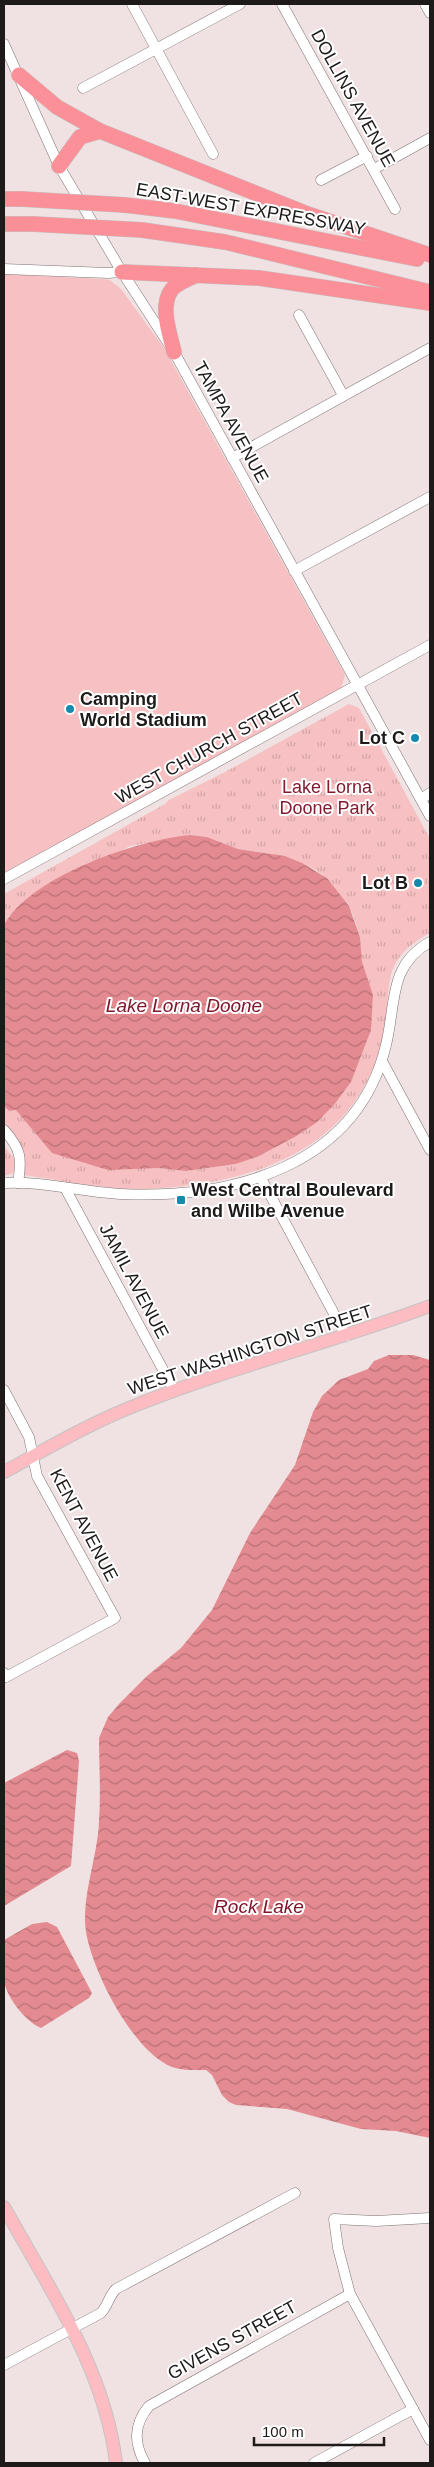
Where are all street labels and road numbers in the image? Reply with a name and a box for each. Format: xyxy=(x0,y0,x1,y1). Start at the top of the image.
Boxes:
street label: DOLLINS AVENUE xyxy=(307,26,399,170)
street label: EAST-WEST EXPRESSWAY xyxy=(135,179,367,239)
street label: TAMPA AVENUE xyxy=(190,358,272,486)
street label: WEST CHURCH STREET xyxy=(112,688,306,808)
street label: JAMIL AVENUE xyxy=(95,1220,173,1342)
street label: WEST WASHINGTON STREET xyxy=(125,1301,375,1399)
street label: KENT AVENUE xyxy=(46,1465,122,1585)
street label: GIVENS STREET xyxy=(164,2296,300,2384)

